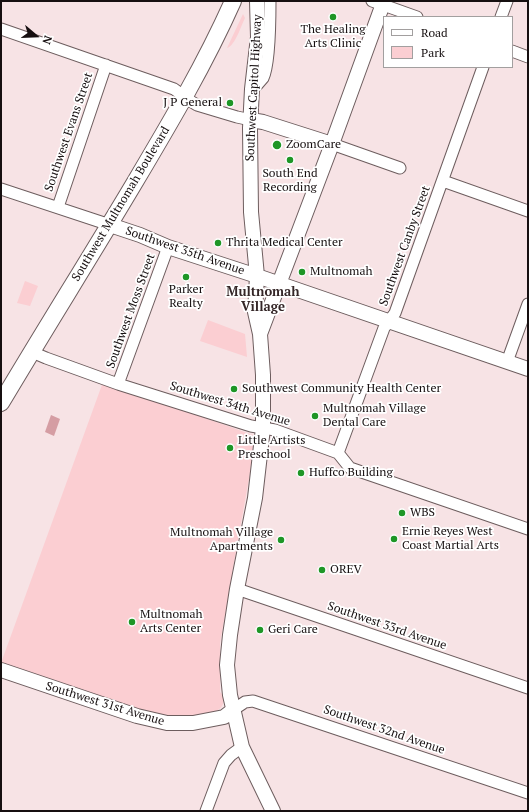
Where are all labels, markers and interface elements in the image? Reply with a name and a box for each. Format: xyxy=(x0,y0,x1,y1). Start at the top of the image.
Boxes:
marker: The Healing Arts Clinic xyxy=(328,12,338,22)
street label: Southwest Capitol Highway xyxy=(243,14,265,162)
north arrow xyxy=(16,16,56,56)
legend xyxy=(383,16,513,68)
place label: The Healing Arts Clinic xyxy=(301,23,365,51)
text: Road xyxy=(421,25,448,40)
text: N xyxy=(39,34,55,46)
text: Park xyxy=(421,45,445,60)
street label: Southwest Evans Street xyxy=(42,71,96,193)
place label: J P General xyxy=(163,96,222,110)
marker: J P General xyxy=(225,98,235,108)
street label: Southwest Multnomah Boulevard xyxy=(69,124,173,284)
place label: ZoomCare xyxy=(286,138,341,152)
marker: ZoomCare xyxy=(271,139,283,151)
marker: South End Recording xyxy=(285,155,295,165)
place label: South End Recording xyxy=(262,167,318,195)
street label: Southwest Canby Street xyxy=(377,184,433,308)
street label: Southwest 35th Avenue xyxy=(123,224,247,278)
place label: Thrita Medical Center xyxy=(226,236,343,250)
marker: Thrita Medical Center xyxy=(213,238,223,248)
street label: Southwest Moss Street xyxy=(104,252,158,370)
place label: Multnomah xyxy=(310,265,373,279)
marker: Multnomah xyxy=(297,267,307,277)
marker: Parker Realty xyxy=(181,272,191,282)
place label: Parker Realty xyxy=(169,283,203,311)
district label: Multnomah Village xyxy=(226,284,300,315)
street label: Southwest 34th Avenue xyxy=(168,379,292,429)
place label: Southwest Community Health Center xyxy=(242,382,441,396)
marker: Southwest Community Health Center xyxy=(229,384,239,394)
place label: Multnomah Village Dental Care xyxy=(323,402,426,430)
marker: Multnomah Village Dental Care xyxy=(310,411,320,421)
place label: Little Artists Preschool xyxy=(238,434,305,462)
marker: Little Artists Preschool xyxy=(225,443,235,453)
place label: Huffco Building xyxy=(309,466,393,480)
marker: Huffco Building xyxy=(296,468,306,478)
place label: WBS xyxy=(410,506,435,520)
marker: WBS xyxy=(397,508,407,518)
place label: Ernie Reyes West Coast Martial Arts xyxy=(402,525,499,553)
place label: Multnomah Village Apartments xyxy=(170,526,273,554)
marker: Ernie Reyes West Coast Martial Arts xyxy=(389,534,399,544)
marker: Multnomah Village Apartments xyxy=(276,535,286,545)
place label: OREV xyxy=(330,563,362,577)
marker: OREV xyxy=(317,565,327,575)
street label: Southwest 33rd Avenue xyxy=(326,599,448,653)
place label: Multnomah Arts Center xyxy=(140,608,203,636)
marker: Multnomah Arts Center xyxy=(127,617,137,627)
place label: Geri Care xyxy=(268,623,318,637)
marker: Geri Care xyxy=(255,625,265,635)
street label: Southwest 31st Avenue xyxy=(44,679,166,729)
street label: Southwest 32nd Avenue xyxy=(321,702,447,758)

